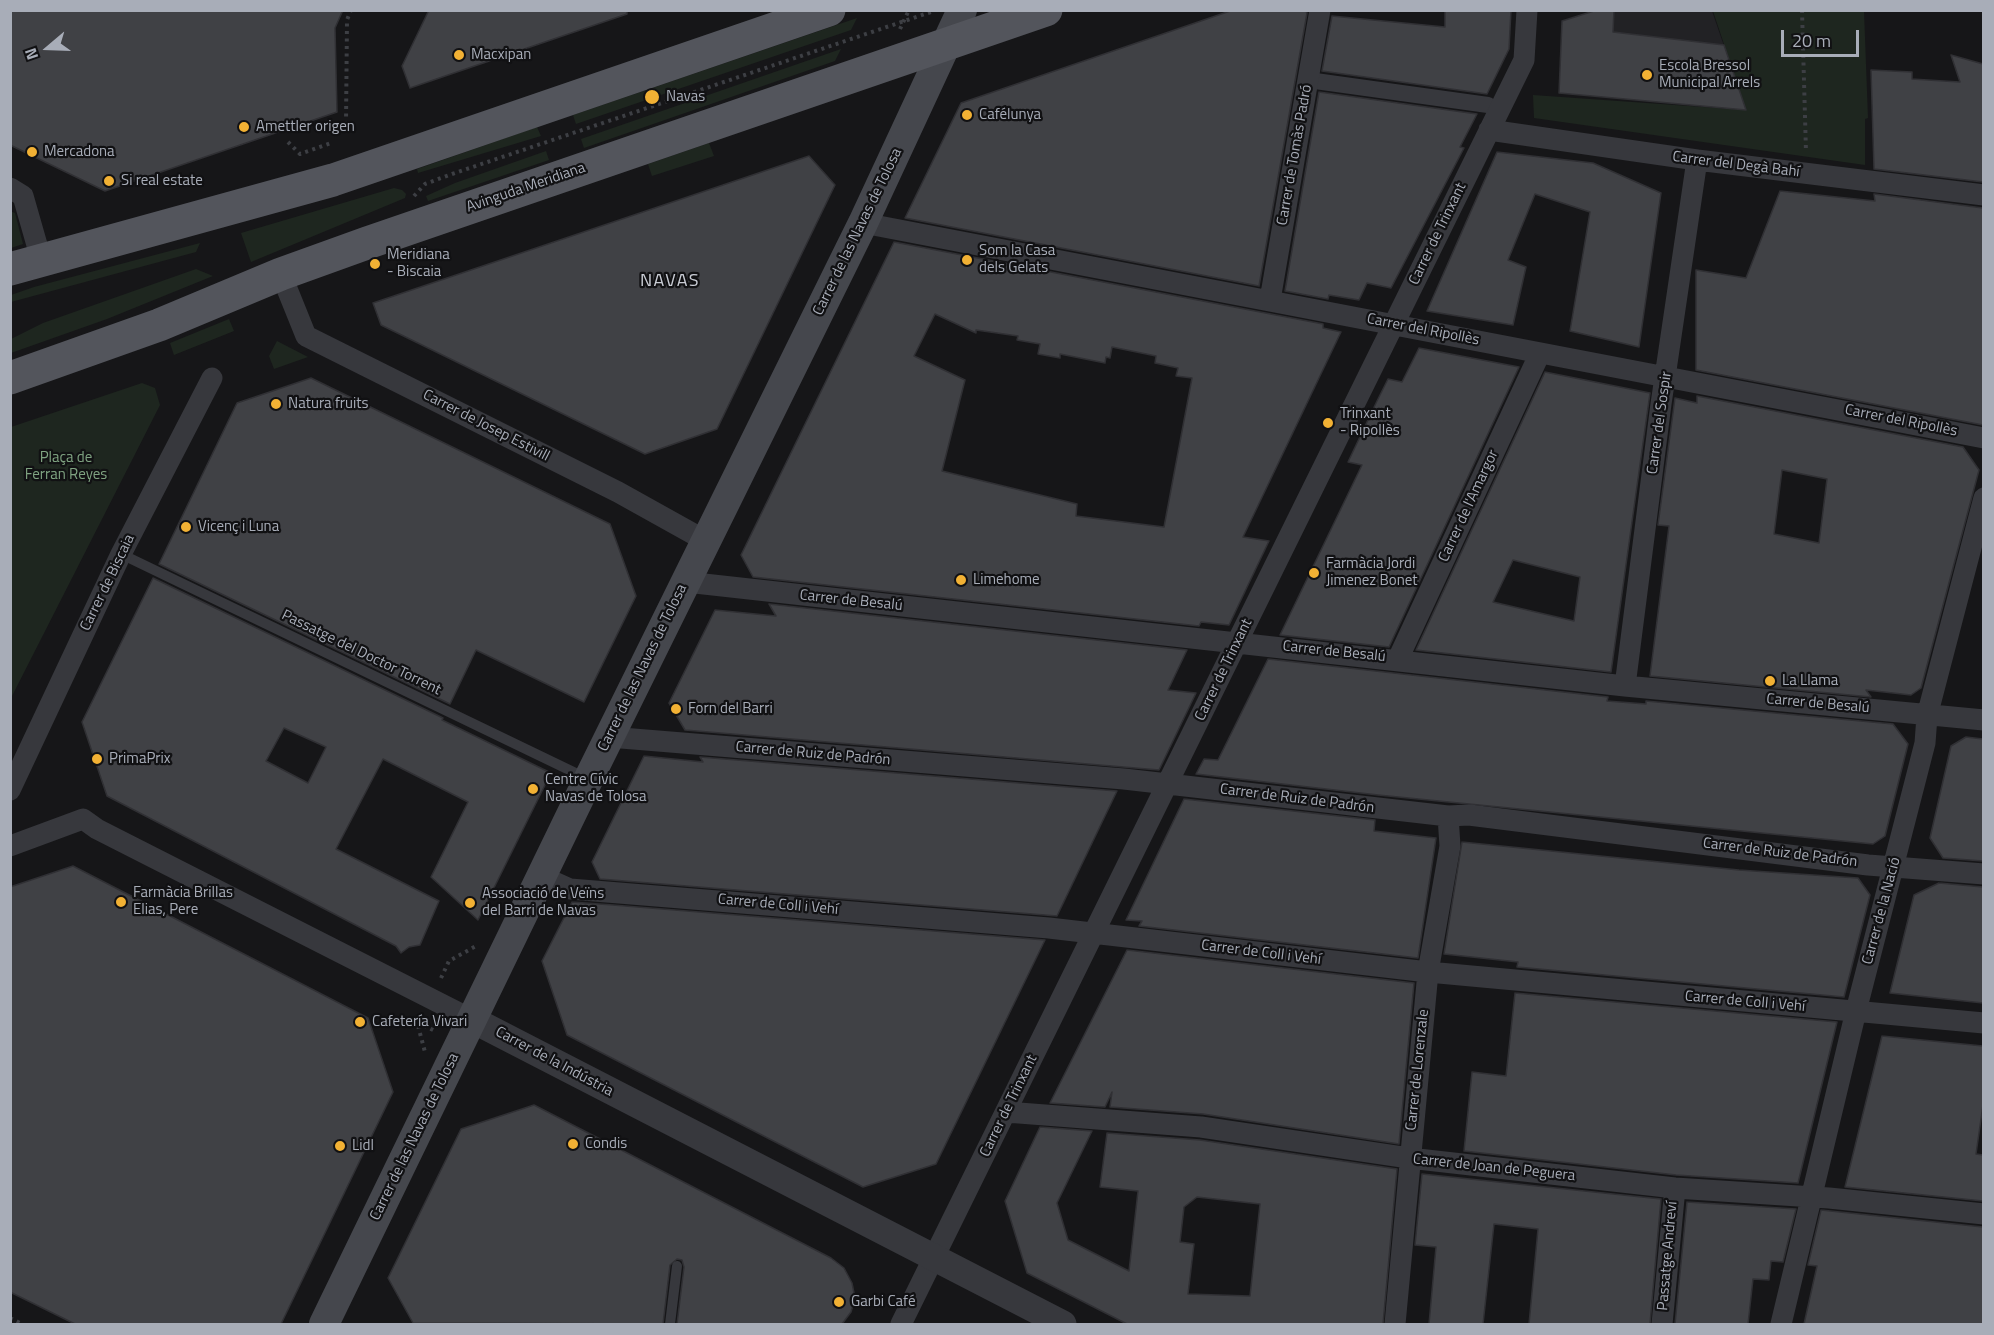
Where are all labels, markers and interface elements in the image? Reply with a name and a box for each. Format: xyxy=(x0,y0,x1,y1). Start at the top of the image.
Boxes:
north arrow xyxy=(18,18,78,78)
scale bar xyxy=(1784,18,1862,56)
text: 20 m xyxy=(1792,27,1831,54)
text: N xyxy=(18,45,44,63)
place label: Macxipan xyxy=(471,46,531,64)
marker: Macxipan xyxy=(452,48,466,62)
place label: Escola Bressol Municipal Arrels xyxy=(1659,57,1760,92)
marker: Escola Bressol Municipal Arrels xyxy=(1640,68,1654,82)
street label: Carrer de Tomàs Padró xyxy=(1274,83,1316,227)
marker: Navas xyxy=(643,88,661,106)
place label: Navas xyxy=(666,88,705,106)
place label: Cafélunya xyxy=(979,106,1041,124)
marker: Cafélunya xyxy=(960,108,974,122)
place label: Amettler origen xyxy=(256,118,355,136)
marker: Amettler origen xyxy=(237,120,251,134)
place label: Mercadona xyxy=(44,143,115,161)
marker: Mercadona xyxy=(25,145,39,159)
street label: Carrer de las Navas de Tolosa xyxy=(810,146,906,318)
street label: Carrer del Degà Bahí xyxy=(1671,148,1801,182)
street label: Avinguda Meridiana xyxy=(464,159,588,217)
place label: Si real estate xyxy=(121,172,203,190)
marker: Si real estate xyxy=(102,174,116,188)
street label: Carrer de Trinxant xyxy=(1405,180,1471,288)
place label: Som la Casa dels Gelats xyxy=(979,242,1055,277)
place label: Meridiana - Biscaia xyxy=(387,246,450,281)
marker: Som la Casa dels Gelats xyxy=(960,253,974,267)
marker: Meridiana - Biscaia xyxy=(368,257,382,271)
district label: NAVAS xyxy=(640,271,700,293)
street label: Carrer del Ripollès xyxy=(1365,310,1481,350)
street label: Carrer del Sospir xyxy=(1644,370,1676,476)
street label: Carrer de Josep Estivill xyxy=(420,386,552,466)
place label: Natura fruits xyxy=(288,395,369,413)
marker: Natura fruits xyxy=(269,397,283,411)
street label: Carrer del Ripollès xyxy=(1843,401,1959,441)
place label: Trinxant - Ripollès xyxy=(1340,405,1400,440)
marker: Trinxant - Ripollès xyxy=(1321,416,1335,430)
street label: Carrer de l'Amargor xyxy=(1435,447,1503,565)
park label: Plaça de Ferran Reyes xyxy=(25,449,107,484)
place label: Vicenç i Luna xyxy=(198,518,279,536)
marker: Vicenç i Luna xyxy=(179,520,193,534)
street label: Carrer de Biscaia xyxy=(77,532,139,634)
place label: Farmàcia Jordi Jimenez Bonet xyxy=(1326,555,1417,590)
marker: Farmàcia Jordi Jimenez Bonet xyxy=(1307,566,1321,580)
place label: Limehome xyxy=(973,571,1040,589)
marker: Limehome xyxy=(954,573,968,587)
street label: Carrer de las Navas de Tolosa xyxy=(595,582,691,754)
street label: Carrer de Besalú xyxy=(799,587,903,615)
street label: Passatge del Doctor Torrent xyxy=(278,606,444,700)
street label: Carrer de Trinxant xyxy=(1191,616,1257,724)
street label: Carrer de Besalú xyxy=(1282,638,1386,666)
place label: La Llama xyxy=(1782,672,1838,690)
marker: La Llama xyxy=(1763,674,1777,688)
street label: Carrer de Besalú xyxy=(1766,691,1870,717)
place label: Forn del Barri xyxy=(688,700,773,718)
marker: Forn del Barri xyxy=(669,702,683,716)
street label: Carrer de Ruiz de Padrón xyxy=(735,738,891,770)
place label: PrimaPrix xyxy=(109,750,171,768)
marker: PrimaPrix xyxy=(90,752,104,766)
place label: Centre Cívic Navas de Tolosa xyxy=(545,771,647,806)
street label: Carrer de Ruiz de Padrón xyxy=(1219,781,1375,817)
marker: Centre Cívic Navas de Tolosa xyxy=(526,782,540,796)
street label: Carrer de Ruiz de Padrón xyxy=(1702,835,1858,871)
street label: Carrer de la Nació xyxy=(1859,855,1905,967)
place label: Farmàcia Brillas Elias, Pere xyxy=(133,884,233,919)
place label: Associació de Veïns del Barri de Navas xyxy=(482,885,604,920)
street label: Carrer de Coll i Vehí xyxy=(717,891,839,919)
marker: Farmàcia Brillas Elias, Pere xyxy=(114,895,128,909)
marker: Associació de Veïns del Barri de Navas xyxy=(463,896,477,910)
street label: Carrer de Coll i Vehí xyxy=(1200,937,1322,969)
street label: Carrer de Coll i Vehí xyxy=(1684,988,1806,1016)
street label: Carrer de Lorenzale xyxy=(1403,1008,1433,1132)
place label: Cafetería Vivari xyxy=(372,1013,467,1031)
marker: Cafetería Vivari xyxy=(353,1015,367,1029)
street label: Carrer de la Indústria xyxy=(492,1023,616,1101)
street label: Carrer de las Navas de Tolosa xyxy=(367,1051,463,1223)
street label: Carrer de Trinxant xyxy=(976,1052,1042,1160)
place label: Condis xyxy=(585,1135,627,1153)
place label: Lidl xyxy=(352,1137,374,1155)
marker: Condis xyxy=(566,1137,580,1151)
marker: Lidl xyxy=(333,1139,347,1153)
street label: Carrer de Joan de Peguera xyxy=(1412,1151,1576,1185)
street label: Passatge Andreví xyxy=(1654,1201,1682,1311)
place label: Garbi Café xyxy=(851,1293,915,1311)
marker: Garbi Café xyxy=(832,1295,846,1309)

